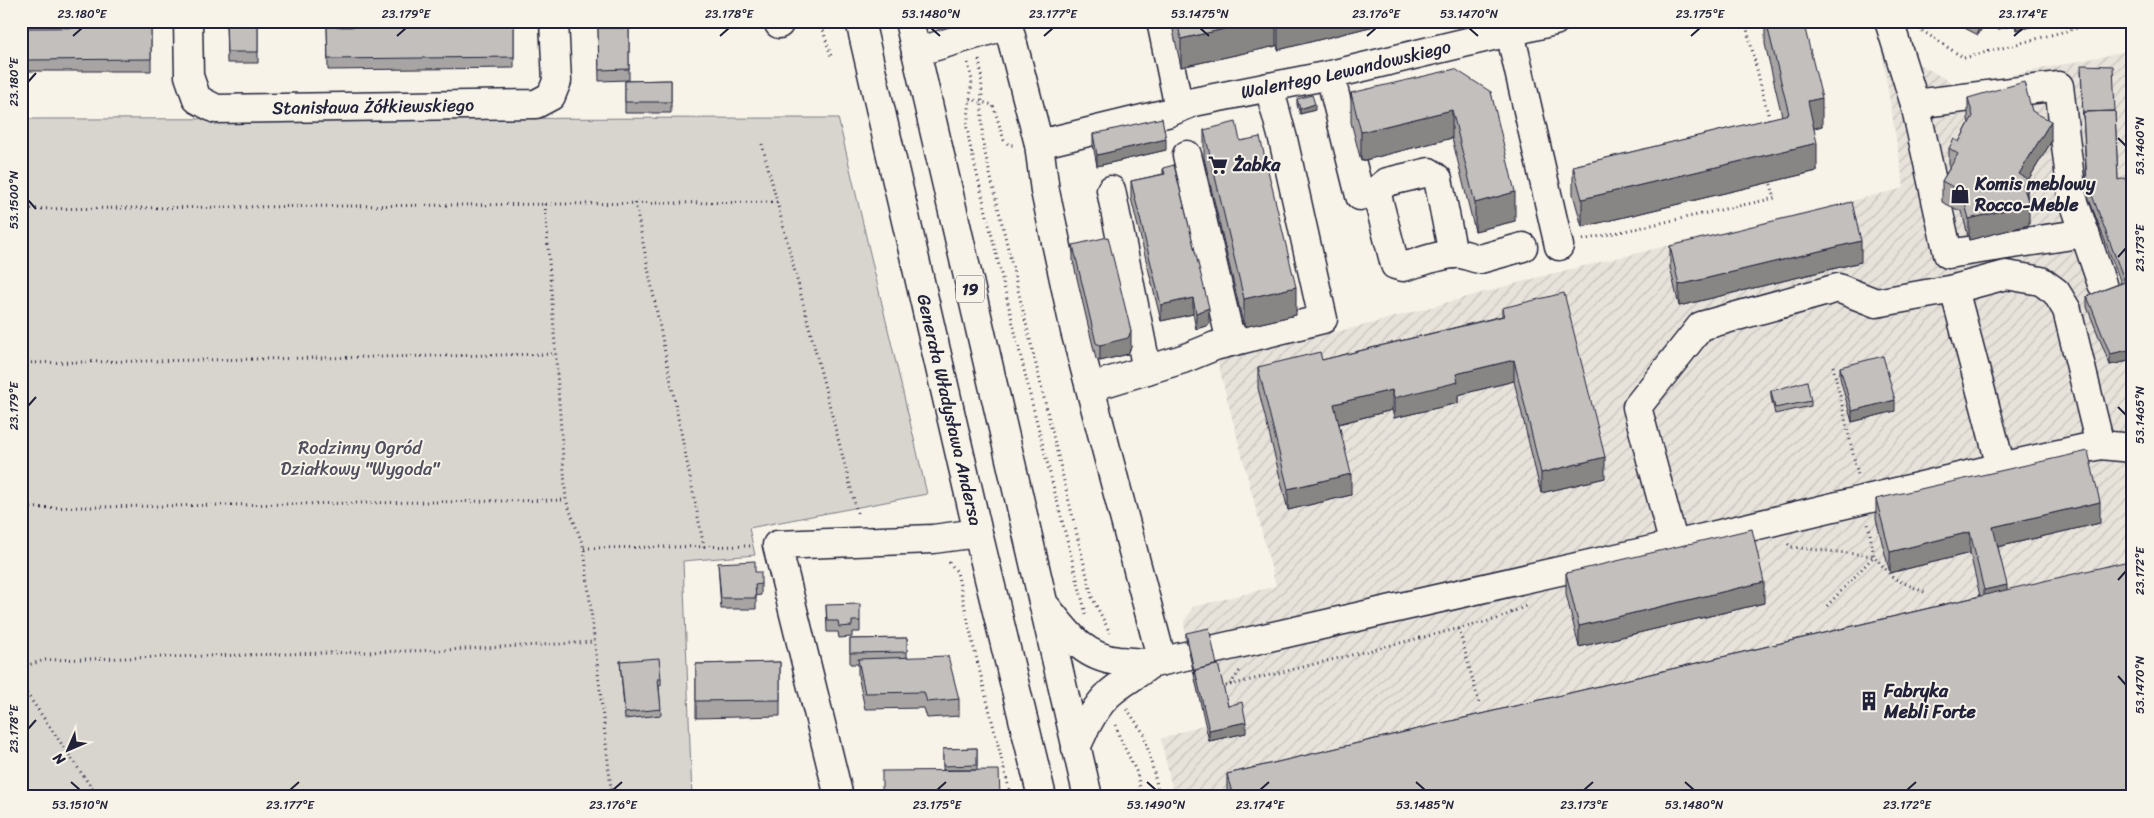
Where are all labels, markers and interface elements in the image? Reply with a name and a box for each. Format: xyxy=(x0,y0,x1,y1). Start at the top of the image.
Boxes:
text: 23.180°E xyxy=(58,3,108,25)
text: 23.179°E xyxy=(382,3,431,25)
text: 23.178°E xyxy=(705,3,754,25)
text: 53.1480°N xyxy=(902,3,961,25)
text: 23.177°E xyxy=(1029,3,1078,25)
text: 53.1475°N xyxy=(1171,3,1230,25)
text: 23.176°E xyxy=(1352,3,1401,25)
text: 53.1470°N xyxy=(1440,3,1499,25)
text: 23.175°E xyxy=(1676,3,1725,25)
text: 23.174°E xyxy=(1999,3,2049,25)
street label: Walentego Lewandowskiego xyxy=(1238,30,1454,108)
text: 23.180°E xyxy=(3,56,25,106)
street label: Stanisława Żółkiewskiego xyxy=(272,89,474,124)
text: 53.1460°N xyxy=(2129,116,2151,175)
place label: Żabka xyxy=(1232,149,1281,181)
supermarket icon: Żabka xyxy=(1207,154,1229,176)
place label: Komis meblowy Rocco-Meble xyxy=(1974,168,2096,221)
text: 53.1500°N xyxy=(3,170,25,229)
shop icon: Komis meblowy Rocco-Meble xyxy=(1949,183,1971,205)
text: 23.173°E xyxy=(2129,223,2151,272)
road number: 19 xyxy=(956,276,984,302)
street label: Generała Władysława Andersa xyxy=(907,291,992,529)
text: 23.179°E xyxy=(3,381,25,430)
text: 53.1465°N xyxy=(2129,385,2151,444)
park label: Rodzinny Ogród Działkowy "Wygoda" xyxy=(281,432,441,485)
text: 23.172°E xyxy=(2129,546,2151,595)
text: 53.1470°N xyxy=(2129,655,2151,714)
place label: Fabryka Mebli Forte xyxy=(1883,675,1977,728)
building icon: Fabryka Mebli Forte xyxy=(1858,690,1880,712)
text: 23.178°E xyxy=(3,704,25,753)
north arrow xyxy=(42,726,92,776)
text: N xyxy=(47,746,72,772)
text: 53.1510°N xyxy=(52,794,109,816)
text: 23.177°E xyxy=(266,794,315,816)
text: 23.176°E xyxy=(589,794,638,816)
text: 23.175°E xyxy=(913,794,962,816)
text: 53.1490°N xyxy=(1127,794,1186,816)
text: 23.174°E xyxy=(1236,794,1286,816)
text: 53.1485°N xyxy=(1396,794,1455,816)
text: 23.173°E xyxy=(1560,794,1609,816)
text: 53.1480°N xyxy=(1665,794,1724,816)
text: 23.172°E xyxy=(1883,794,1932,816)

